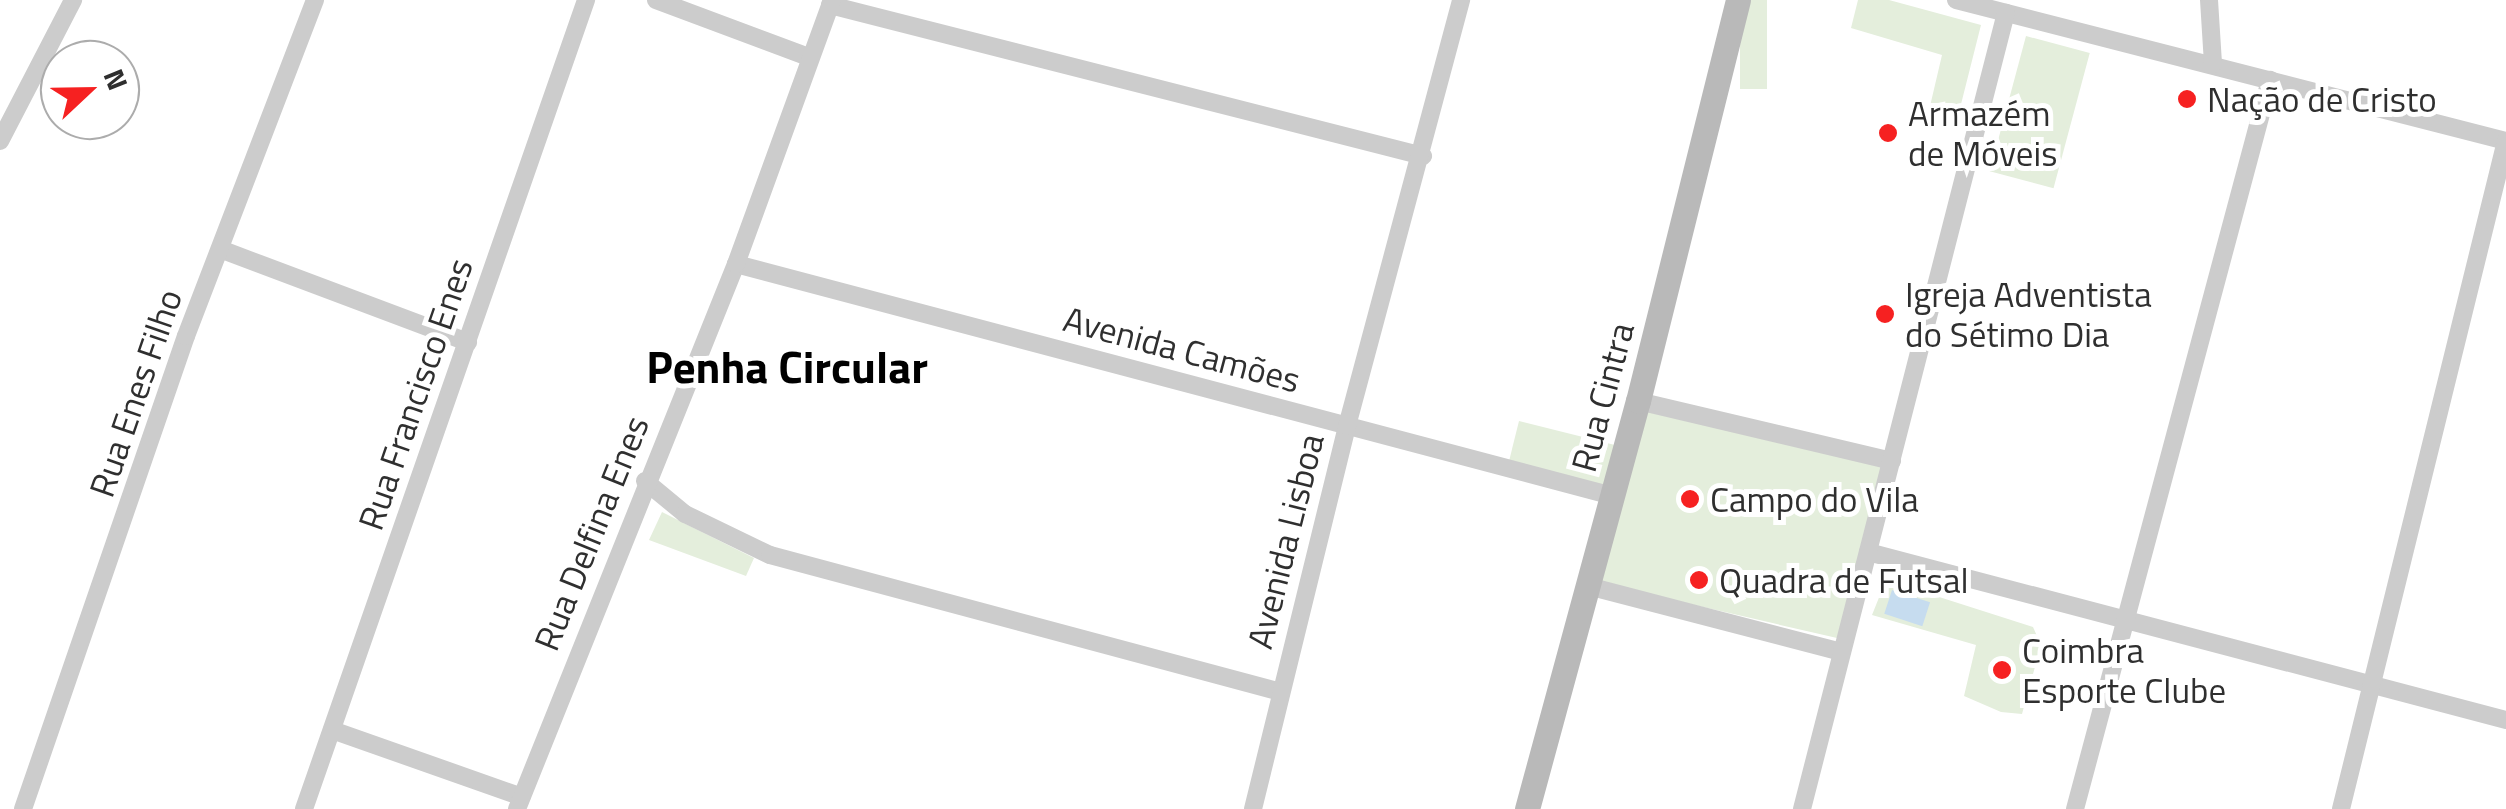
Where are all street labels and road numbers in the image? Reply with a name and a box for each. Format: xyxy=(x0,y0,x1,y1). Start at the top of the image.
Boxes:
street label: Rua Francisco Enes xyxy=(349,253,481,535)
street label: Rua Enes Filho xyxy=(80,284,190,502)
street label: Avenida Camões xyxy=(1059,297,1305,401)
street label: Rua Cintra xyxy=(1562,318,1642,476)
street label: Rua Delfina Enes xyxy=(525,410,657,656)
street label: Avenida Lisboa xyxy=(1238,429,1332,653)

